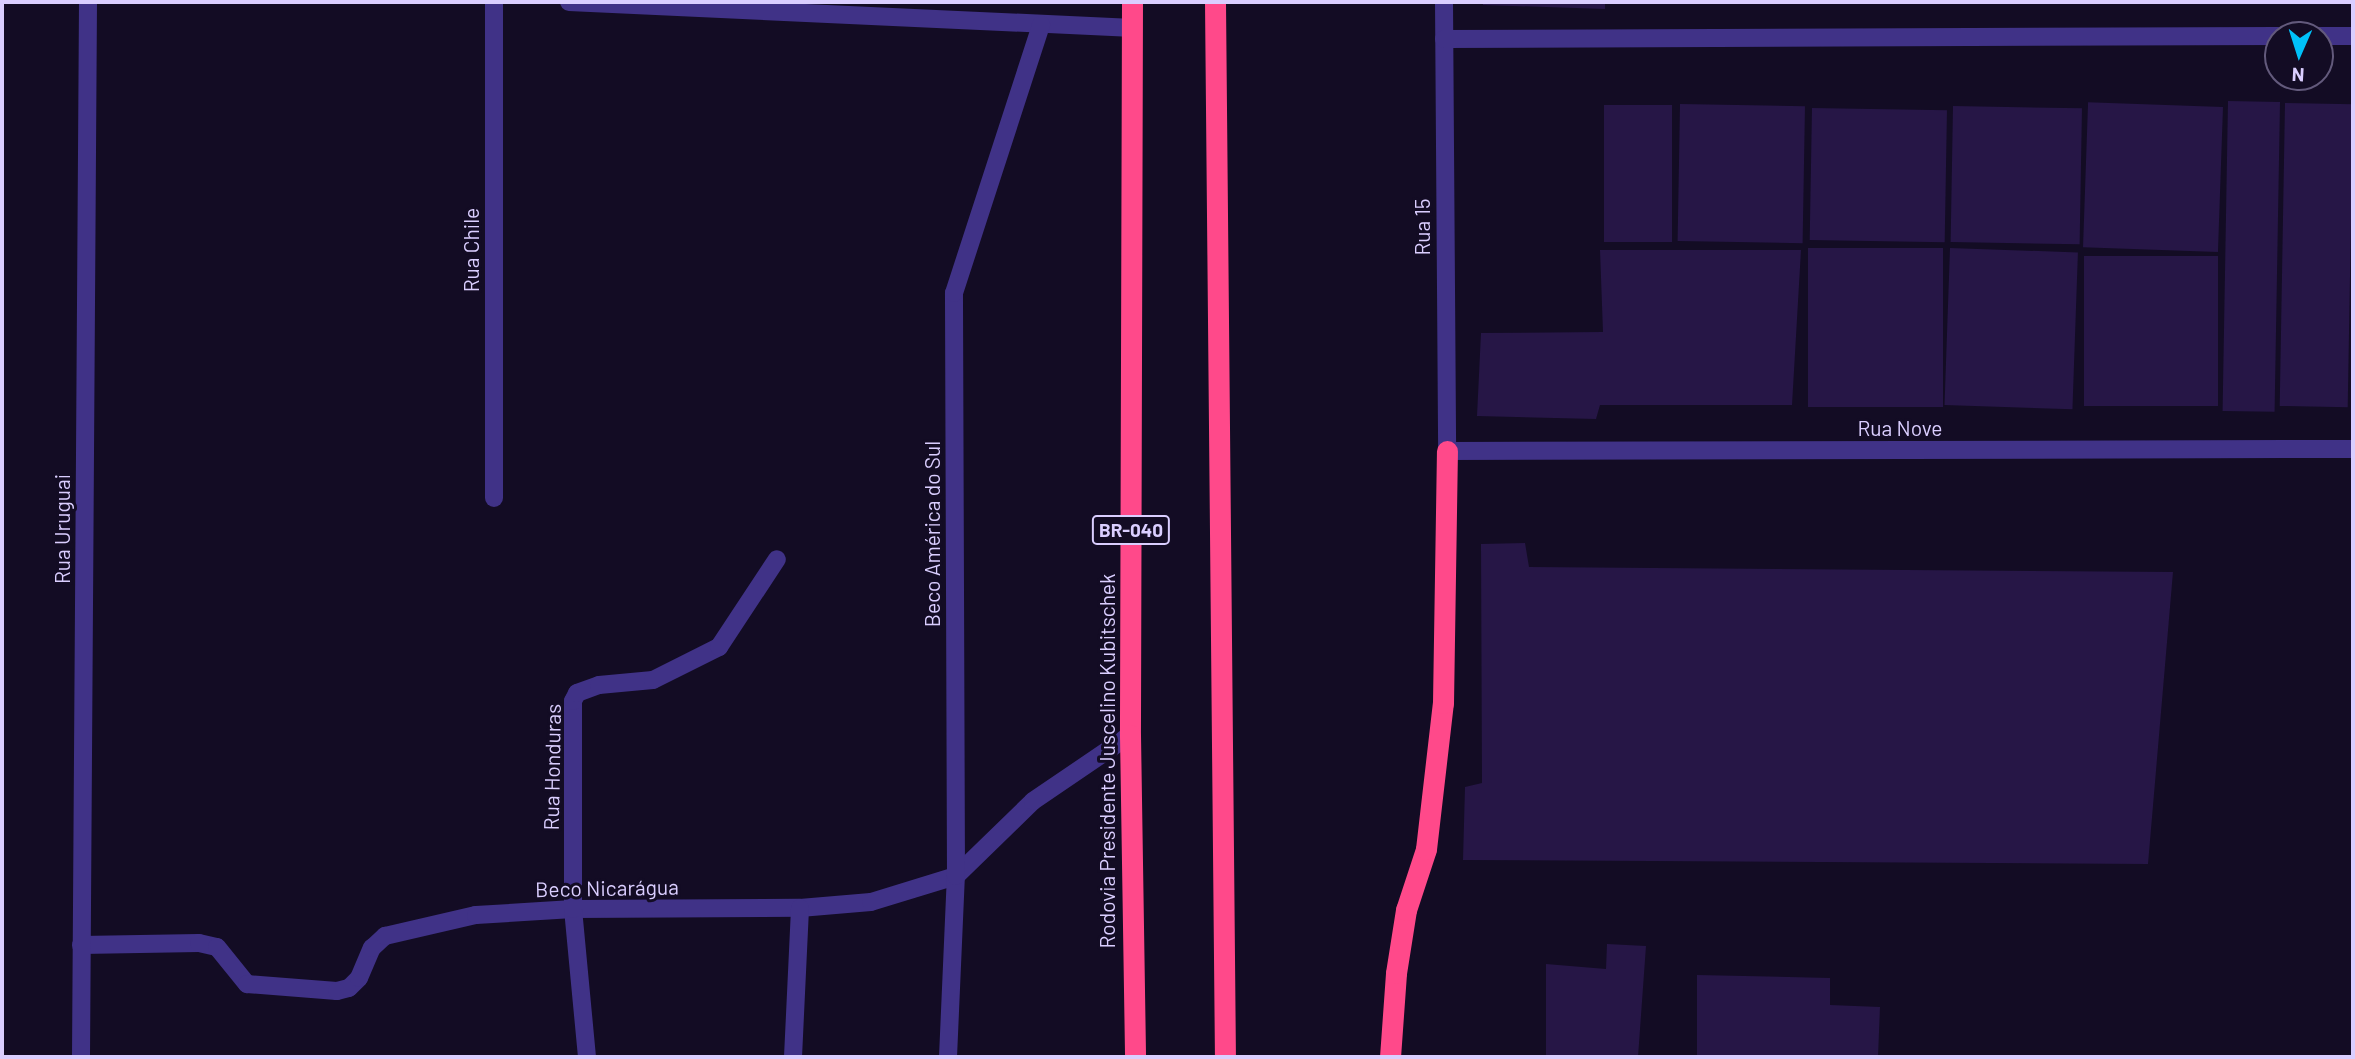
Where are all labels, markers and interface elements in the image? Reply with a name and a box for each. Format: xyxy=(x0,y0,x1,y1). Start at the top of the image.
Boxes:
north arrow xyxy=(2264,21,2334,91)
text: N xyxy=(2291,64,2305,87)
street label: Rua 15 xyxy=(1409,198,1435,256)
street label: Rua Chile xyxy=(458,208,484,292)
street label: Rua Nove xyxy=(1857,415,1943,441)
street label: Beco América do Sul xyxy=(919,441,945,627)
street label: Rua Uruguai xyxy=(49,474,75,584)
road number: BR-040 xyxy=(1091,514,1171,545)
street label: Rodovia Presidente Juscelino Kubitschek xyxy=(1094,573,1120,949)
street label: Rua Honduras xyxy=(538,704,566,830)
street label: Beco Nicarágua xyxy=(535,874,679,902)

